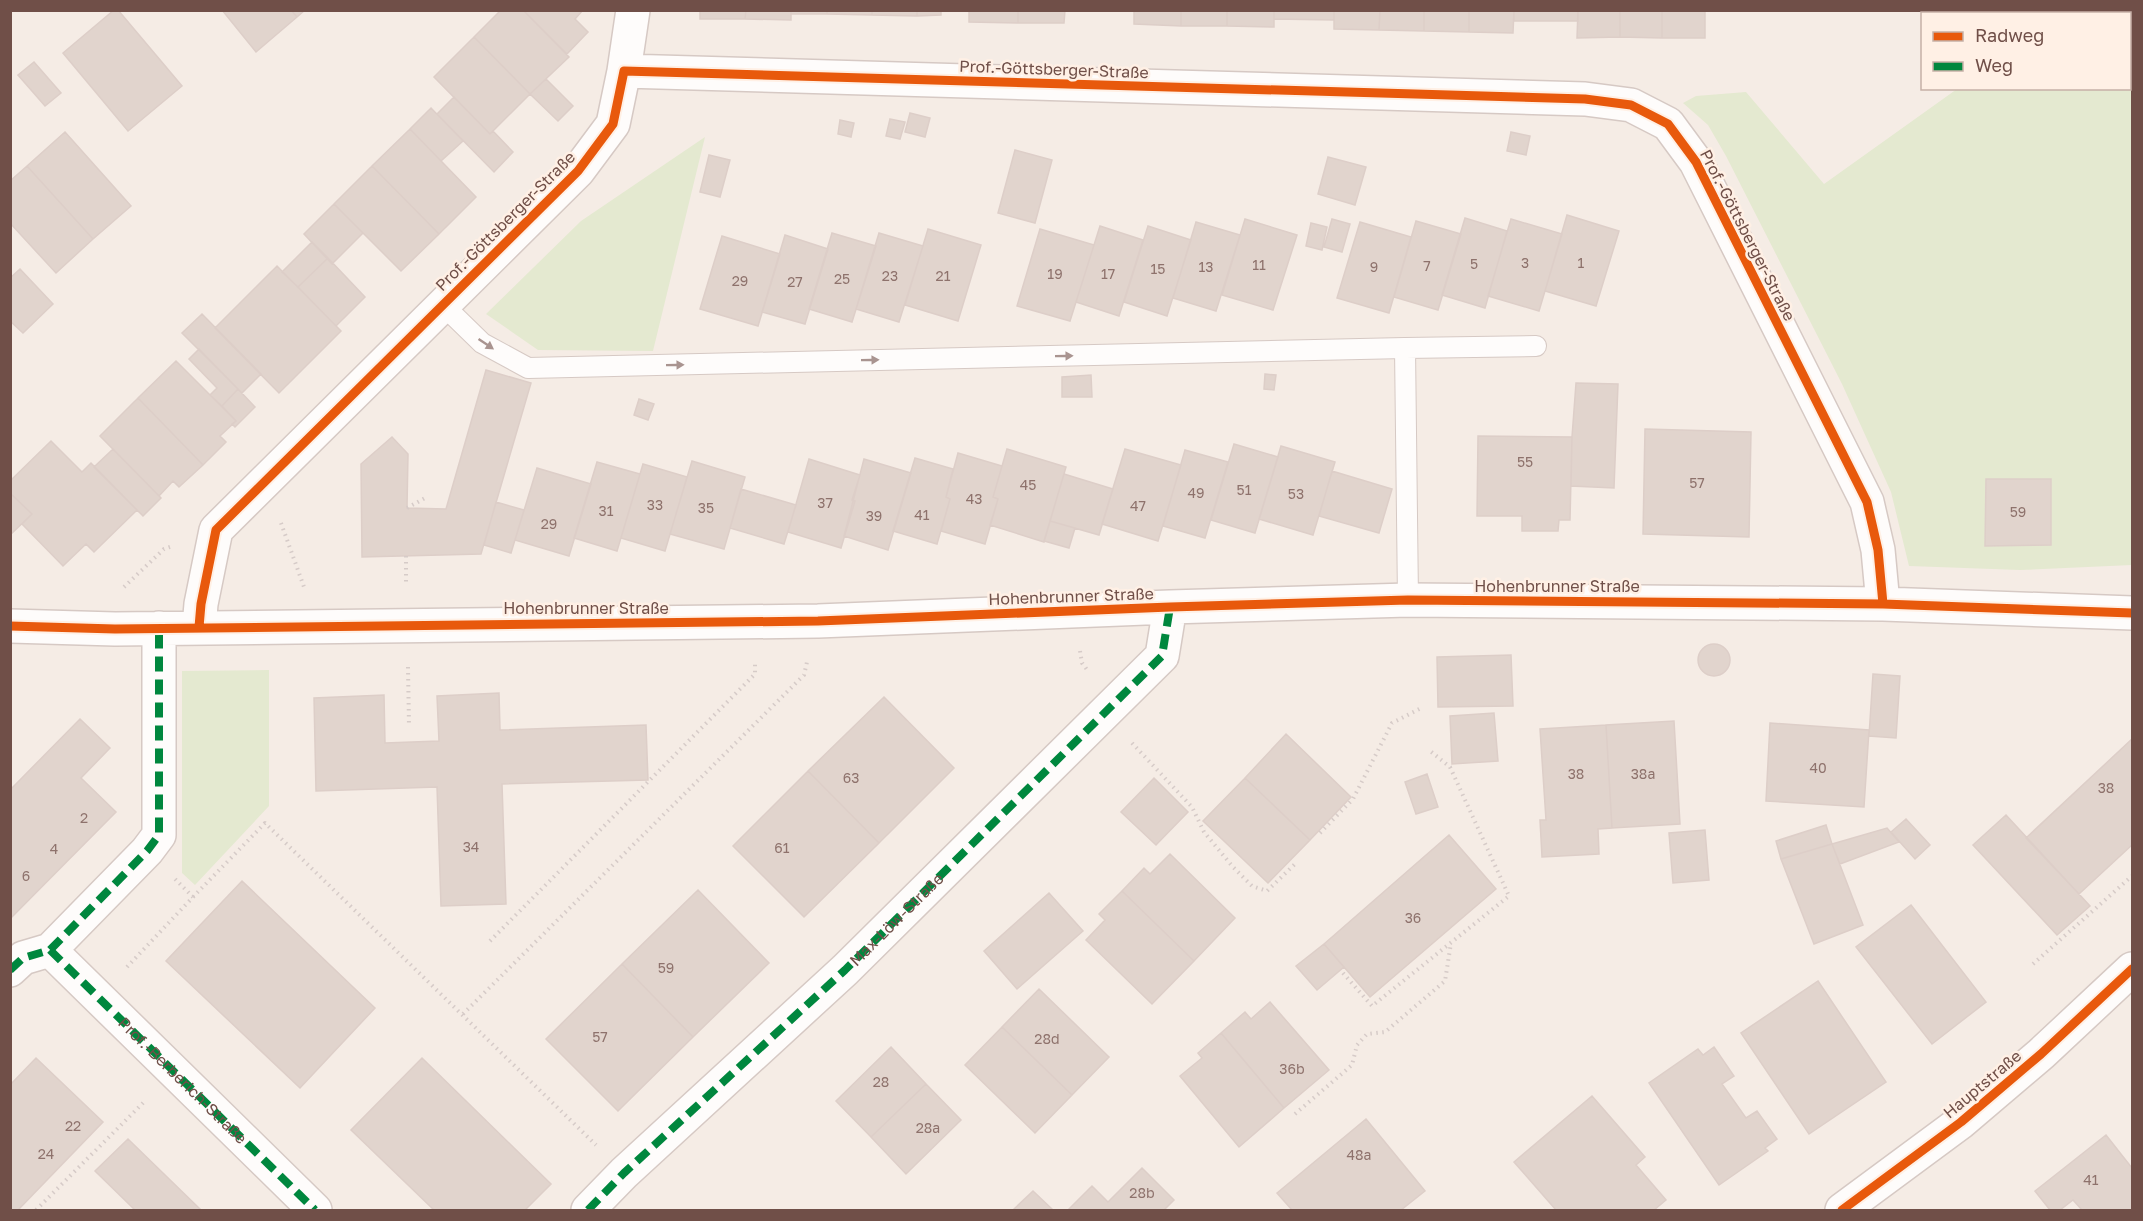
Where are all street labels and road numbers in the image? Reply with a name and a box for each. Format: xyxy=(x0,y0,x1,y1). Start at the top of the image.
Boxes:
street label: Prof.-Göttsberger-Straße xyxy=(959,56,1149,82)
street label: Prof.-Göttsberger-Straße xyxy=(1696,146,1800,324)
street label: Prof.-Göttsberger-Straße xyxy=(431,147,579,295)
street label: Hohenbrunner Straße xyxy=(1474,576,1640,596)
street label: Hohenbrunner Straße xyxy=(988,583,1154,609)
street label: Hohenbrunner Straße xyxy=(503,598,669,618)
street label: Max-Löw-Straße xyxy=(845,868,948,970)
street label: Prof.-Berberich-Straße xyxy=(114,1013,251,1148)
street label: Hauptstraße xyxy=(1939,1046,2025,1122)

